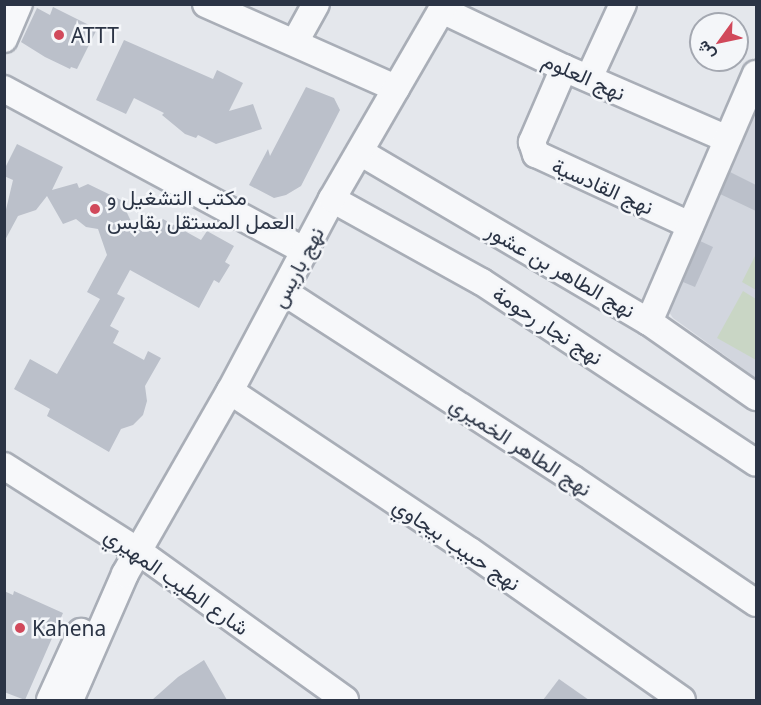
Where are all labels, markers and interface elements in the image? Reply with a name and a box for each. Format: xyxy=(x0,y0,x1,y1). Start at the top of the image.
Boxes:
north arrow xyxy=(689,12,749,72)
place label: ATTT xyxy=(71,22,119,48)
marker: ATTT xyxy=(52,28,66,42)
text: ش xyxy=(691,37,720,65)
street label: نهج العلوم xyxy=(539,47,629,105)
street label: نهج القادسية xyxy=(548,152,658,220)
place label: مكتب التشغيل و العمل المستقل بقابس xyxy=(107,184,295,234)
marker: مكتب التشغيل و العمل المستقل بقابس xyxy=(88,202,102,216)
street label: نهج الطاهر بن عشور xyxy=(482,217,640,323)
street label: نهج باريس xyxy=(265,222,329,312)
street label: نهج نجار رحومة xyxy=(488,280,608,370)
street label: نهج الطاهر الخميري xyxy=(446,391,596,501)
street label: نهج حبيب بيجاوي xyxy=(389,492,525,596)
street label: شارع الطيب المهيري xyxy=(100,522,254,640)
place label: Kahena xyxy=(32,615,106,641)
marker: Kahena xyxy=(13,621,27,635)

